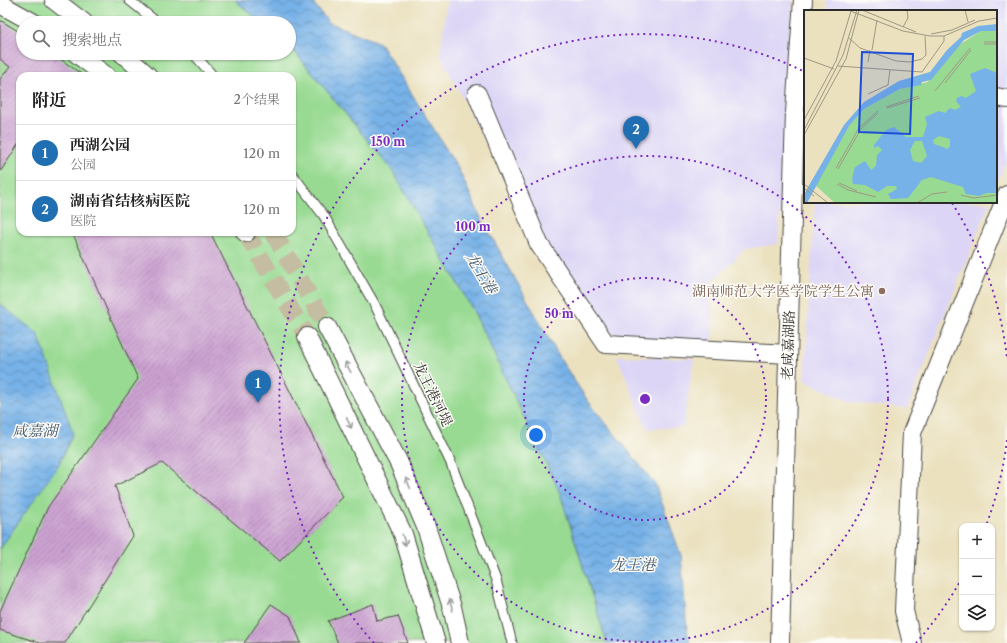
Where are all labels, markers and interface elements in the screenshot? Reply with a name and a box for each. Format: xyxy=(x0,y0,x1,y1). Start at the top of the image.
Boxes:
inset map xyxy=(804,10,997,203)
search box xyxy=(16,16,296,60)
icon: search xyxy=(30,27,52,49)
text: 搜索地点 xyxy=(62,30,122,49)
text: 附近 xyxy=(32,90,66,110)
text: 2个结果 xyxy=(234,91,280,107)
pin: 2 xyxy=(623,116,649,149)
text: 150 m xyxy=(371,134,405,149)
text: 西湖公园 xyxy=(70,135,130,154)
text: 1 xyxy=(42,145,48,161)
text: 120 m xyxy=(243,145,280,161)
text: 公园 xyxy=(70,156,96,172)
text: 湖南省结核病医院 xyxy=(70,191,190,210)
text: 2 xyxy=(41,201,49,217)
text: 120 m xyxy=(243,201,280,217)
text: 医院 xyxy=(70,212,96,228)
text: 100 m xyxy=(455,219,491,234)
water label: 龙王港 xyxy=(462,249,502,299)
place label: 湖南师范大学医学院学生公寓 xyxy=(692,282,874,300)
marker: 湖南师范大学医学院学生公寓 xyxy=(877,286,887,296)
text: 50 m xyxy=(544,306,574,321)
street label: 老咸嘉湖路 xyxy=(778,310,798,380)
street label: 龙王港河堤 xyxy=(410,359,456,429)
one-way arrow xyxy=(344,361,351,373)
pin: 1 xyxy=(245,370,271,403)
centre of rings xyxy=(638,392,652,406)
one-way arrow xyxy=(346,416,353,428)
water label: 咸嘉湖 xyxy=(12,421,60,440)
your location xyxy=(526,425,546,445)
one-way arrow xyxy=(403,477,411,489)
map controls xyxy=(959,523,995,631)
button: + xyxy=(959,523,995,559)
one-way arrow xyxy=(401,534,409,546)
water label: 龙王港 xyxy=(610,555,657,574)
button: − xyxy=(959,559,995,595)
button: layers xyxy=(959,595,995,631)
one-way arrow xyxy=(447,599,454,612)

